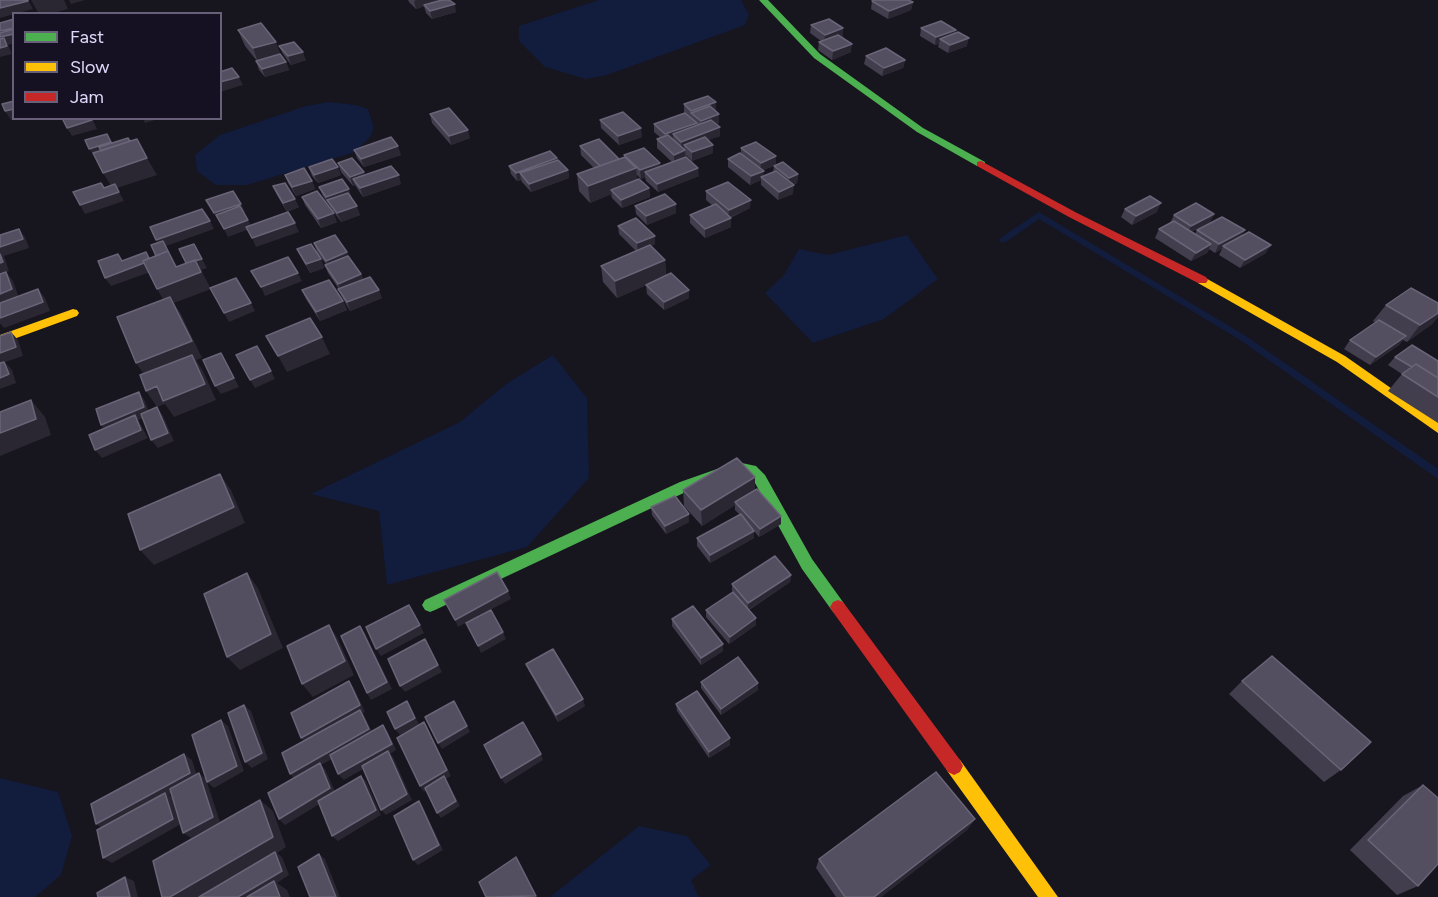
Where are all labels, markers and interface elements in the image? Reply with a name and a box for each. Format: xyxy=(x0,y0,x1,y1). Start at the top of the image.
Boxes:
legend xyxy=(12,12,222,120)
text: Fast xyxy=(70,26,104,48)
text: Slow xyxy=(70,56,109,78)
text: Jam xyxy=(70,86,104,108)

